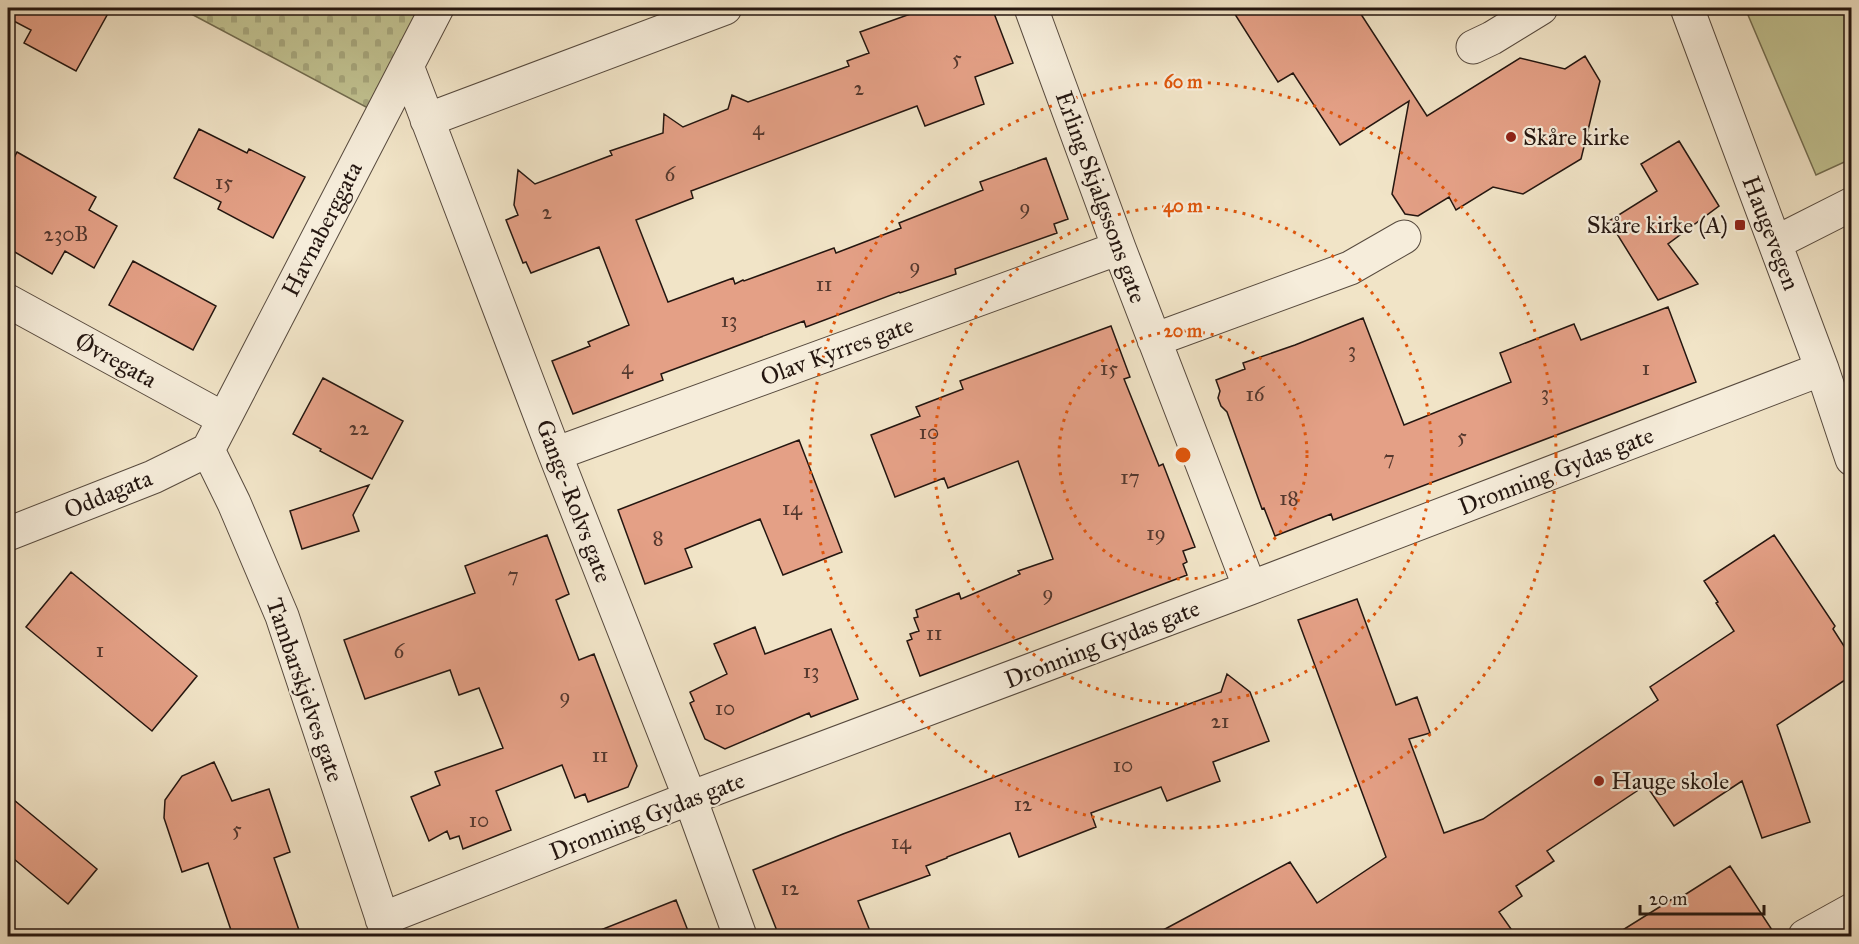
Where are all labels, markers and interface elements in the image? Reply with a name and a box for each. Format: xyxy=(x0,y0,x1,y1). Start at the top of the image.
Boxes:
house number: 5 xyxy=(952,45,962,71)
text: 60 m xyxy=(1164,71,1203,93)
house number: 2 xyxy=(854,75,865,101)
street label: Erling Skjalgssons gate xyxy=(1049,87,1153,307)
house number: 4 xyxy=(752,115,765,141)
place label: Skåre kirke xyxy=(1523,122,1630,152)
marker: Skåre kirke xyxy=(1504,130,1518,144)
street label: Havnaberggata xyxy=(275,156,369,301)
house number: 6 xyxy=(665,161,677,187)
house number: 15 xyxy=(215,169,233,195)
street label: Haugevegen xyxy=(1735,172,1807,294)
house number: 9 xyxy=(1019,194,1031,220)
text: 40 m xyxy=(1163,195,1204,218)
house number: 2 xyxy=(542,199,553,225)
place label: Skåre kirke (A) xyxy=(1587,210,1728,240)
marker: Skåre kirke (A) xyxy=(1733,218,1747,232)
house number: 230B xyxy=(44,221,88,247)
house number: 9 xyxy=(909,253,921,279)
house number: 11 xyxy=(816,271,832,297)
house number: 13 xyxy=(721,307,737,333)
street label: Olav Kyrres gate xyxy=(756,309,918,393)
text: 20 m xyxy=(1164,320,1203,342)
street label: Øvregata xyxy=(70,325,163,395)
house number: 3 xyxy=(1348,337,1356,363)
house number: 4 xyxy=(621,354,634,380)
house number: 15 xyxy=(1100,355,1118,381)
house number: 1 xyxy=(1642,355,1650,381)
house number: 3 xyxy=(1541,380,1549,406)
house number: 16 xyxy=(1245,381,1266,407)
house number: 22 xyxy=(349,415,370,441)
street label: Gange-Rolvs gate xyxy=(529,415,619,587)
house number: 10 xyxy=(919,419,939,445)
street label: Dronning Gydas gate xyxy=(1454,420,1658,522)
house number: 5 xyxy=(1457,423,1467,449)
centre of rings xyxy=(1173,445,1193,465)
house number: 7 xyxy=(1383,445,1395,471)
street label: Oddagata xyxy=(60,462,157,525)
house number: 17 xyxy=(1120,464,1140,490)
house number: 18 xyxy=(1279,485,1299,511)
house number: 14 xyxy=(782,495,803,521)
house number: 19 xyxy=(1146,520,1166,546)
house number: 8 xyxy=(652,525,664,551)
house number: 7 xyxy=(507,562,519,588)
house number: 9 xyxy=(1042,580,1054,606)
street label: Dronning Gydas gate xyxy=(1000,593,1204,695)
street label: Tambarskjelves gate xyxy=(259,594,351,786)
house number: 11 xyxy=(926,620,942,646)
house number: 1 xyxy=(96,637,104,663)
house number: 6 xyxy=(394,638,406,664)
house number: 13 xyxy=(803,658,819,684)
house number: 9 xyxy=(559,683,571,709)
house number: 10 xyxy=(715,695,735,721)
house number: 21 xyxy=(1211,708,1229,734)
house number: 11 xyxy=(592,742,608,768)
house number: 10 xyxy=(1113,752,1133,778)
street label: Dronning Gydas gate xyxy=(545,765,749,867)
place label: Hauge skole xyxy=(1611,766,1729,796)
marker: Hauge skole xyxy=(1592,774,1606,788)
house number: 12 xyxy=(1014,791,1033,817)
house number: 10 xyxy=(469,807,489,833)
house number: 5 xyxy=(232,816,242,842)
house number: 14 xyxy=(891,829,912,855)
house number: 12 xyxy=(781,875,800,901)
scale bar xyxy=(1640,878,1764,916)
text: 20 m xyxy=(1649,888,1687,910)

